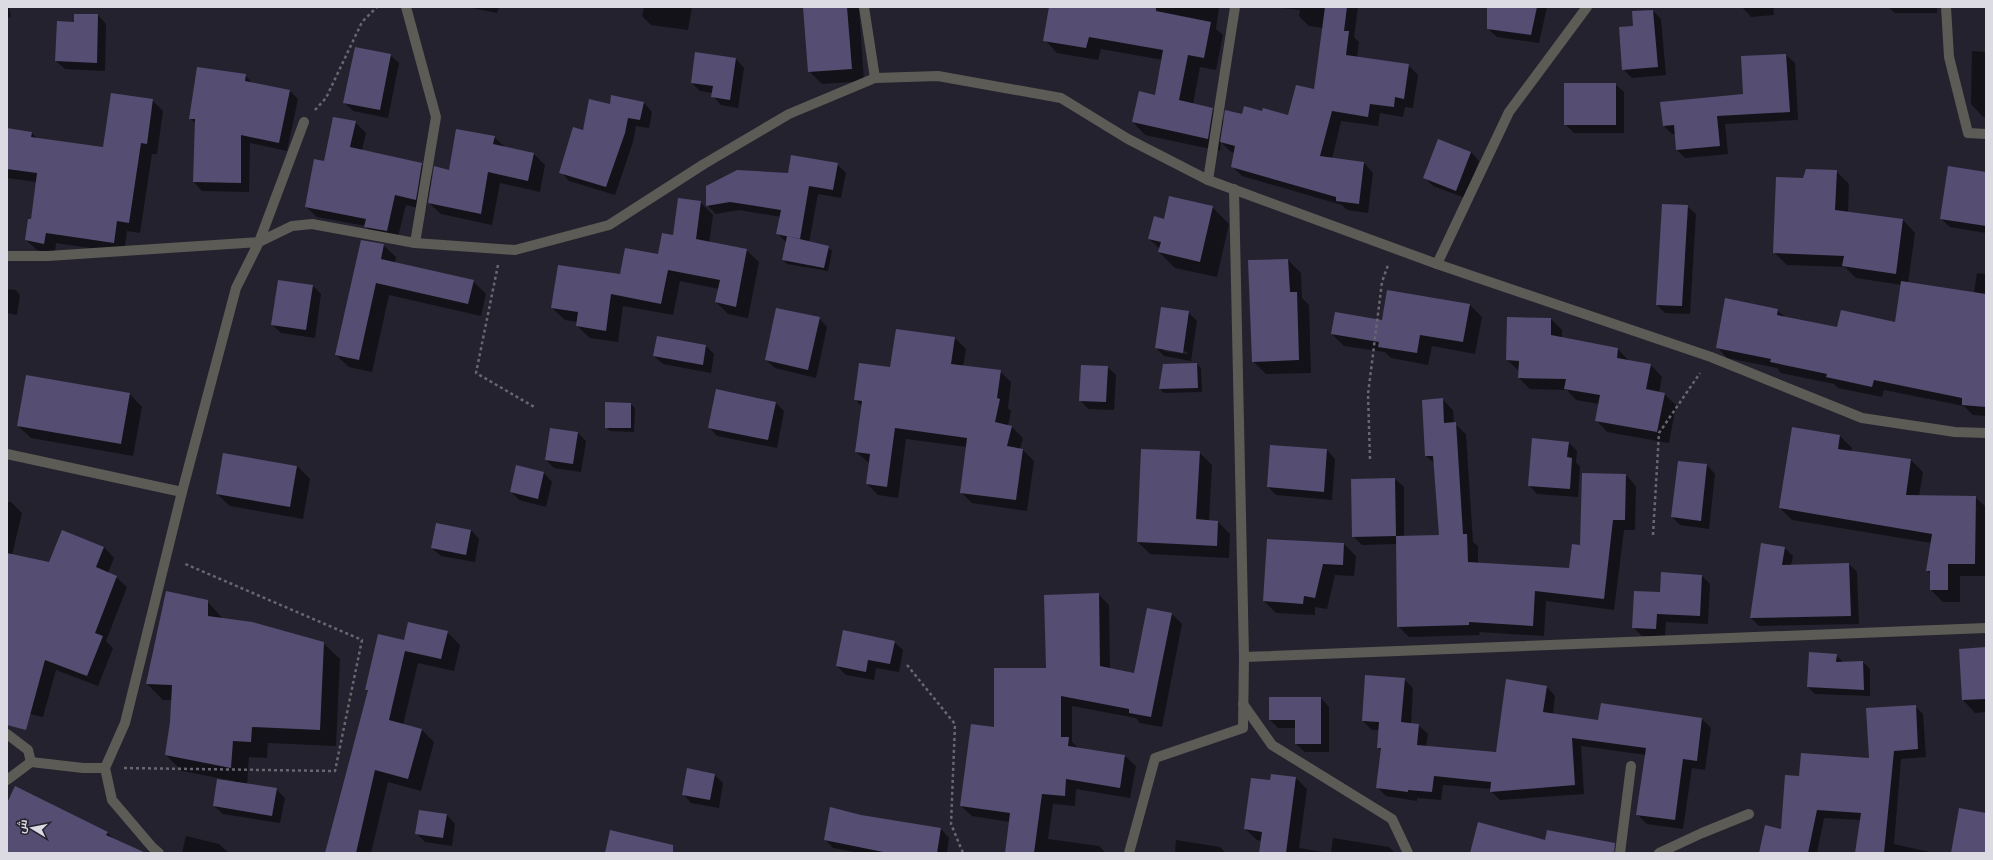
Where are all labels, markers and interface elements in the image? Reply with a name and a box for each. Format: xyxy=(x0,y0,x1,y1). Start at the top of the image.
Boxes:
north arrow xyxy=(12,808,52,848)
text: ش xyxy=(14,818,30,834)

